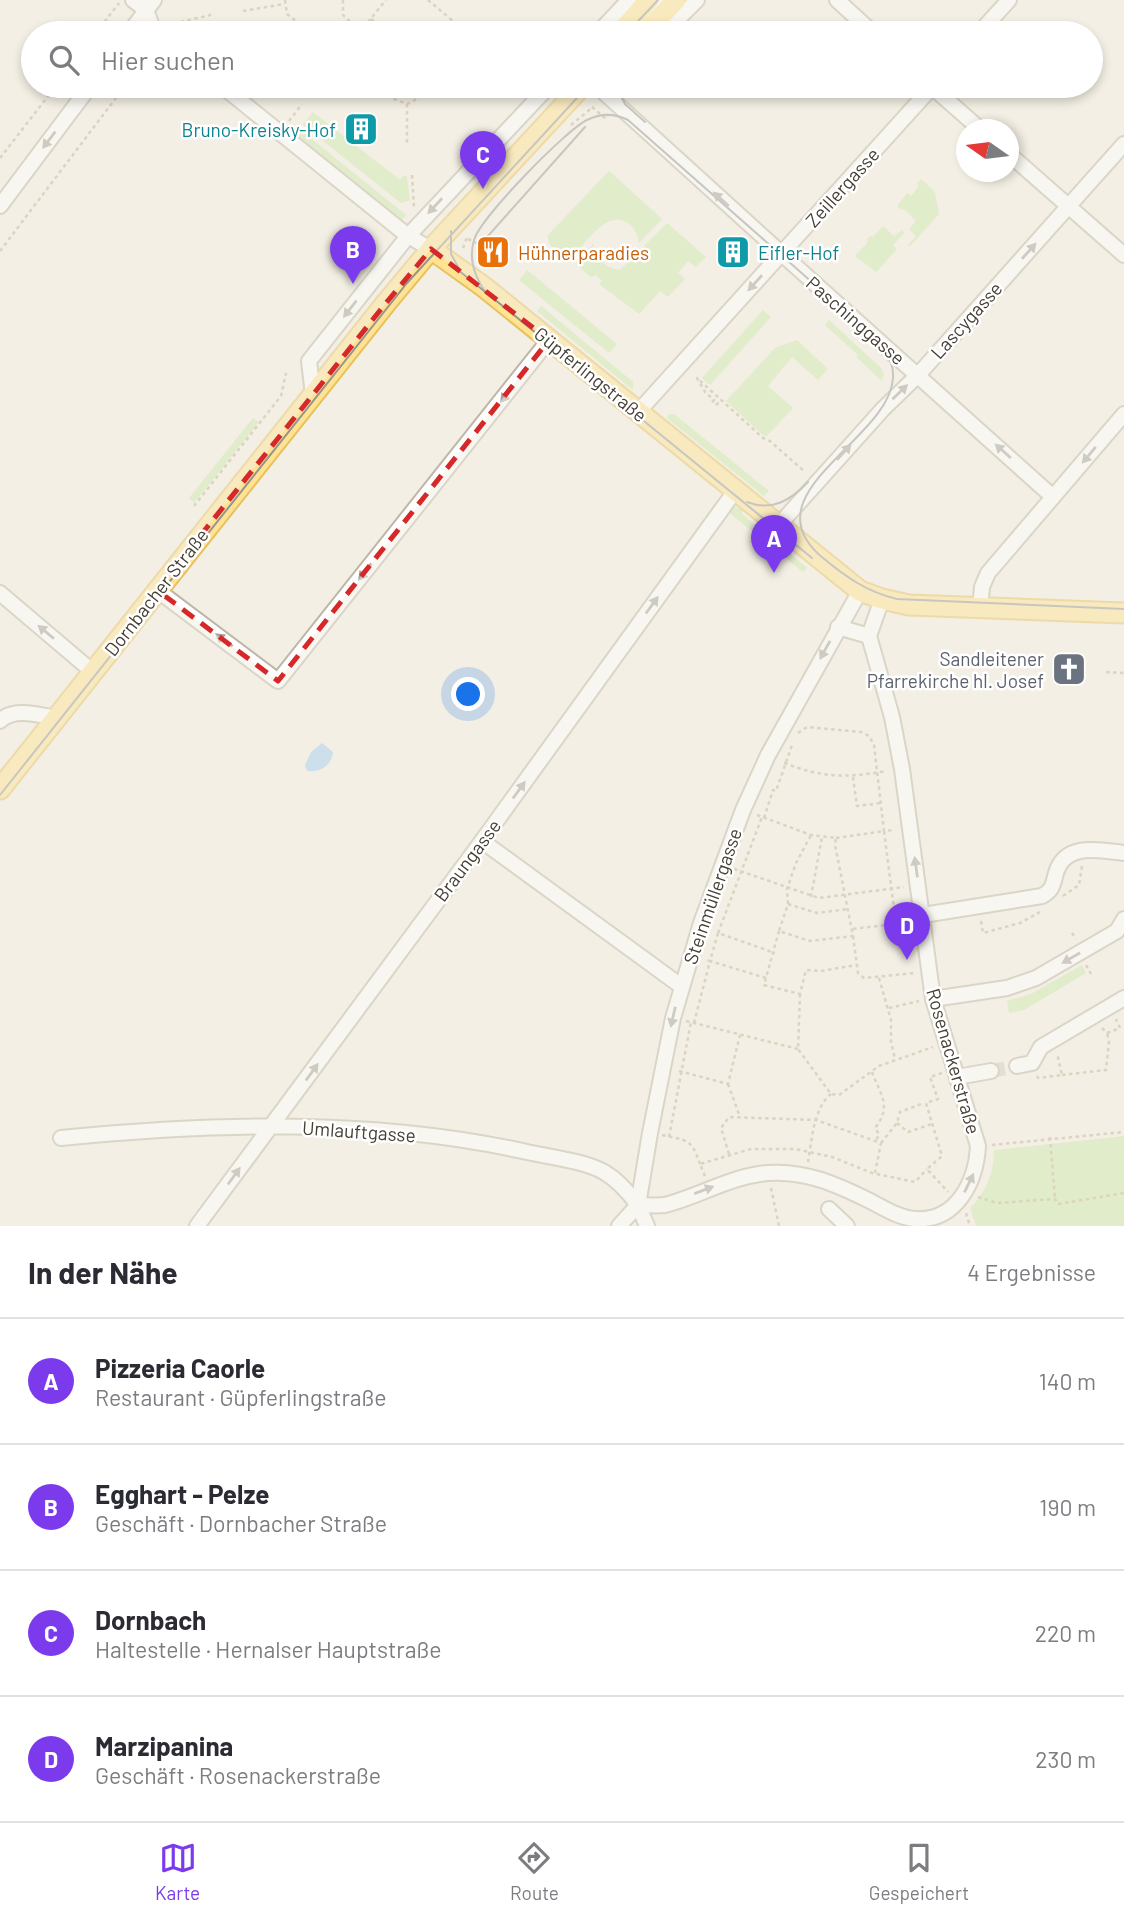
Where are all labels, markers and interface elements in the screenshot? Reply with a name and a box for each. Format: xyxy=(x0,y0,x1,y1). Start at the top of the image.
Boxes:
search box xyxy=(21,21,1103,98)
icon: search xyxy=(45,41,83,79)
text: Hier suchen xyxy=(101,44,235,75)
building icon: Bruno-Kreisky-Hof xyxy=(342,110,380,148)
place label: Bruno-Kreisky-Hof xyxy=(182,118,336,141)
north arrow xyxy=(956,119,1019,182)
one-way arrow xyxy=(42,131,56,150)
pin: C xyxy=(460,131,506,189)
street label: Zeillergasse xyxy=(800,143,884,231)
one-way arrow xyxy=(713,191,730,207)
one-way arrow xyxy=(427,197,443,214)
pin: B xyxy=(330,226,376,284)
restaurant icon: Hühnerparadies xyxy=(474,233,512,271)
building icon: Eifler-Hof xyxy=(714,233,752,271)
place label: Hühnerparadies xyxy=(518,241,649,264)
place label: Eifler-Hof xyxy=(758,241,839,264)
one-way arrow xyxy=(1021,242,1036,259)
street label: Paschinggasse xyxy=(802,271,910,369)
one-way arrow xyxy=(748,274,764,291)
street label: Lascygasse xyxy=(925,277,1007,363)
one-way arrow xyxy=(343,299,358,317)
street label: Güpferlingstraße xyxy=(530,322,652,426)
one-way arrow xyxy=(892,383,909,400)
one-way arrow xyxy=(499,384,514,402)
one-way arrow xyxy=(994,443,1012,459)
one-way arrow xyxy=(835,444,851,461)
one-way arrow xyxy=(1082,447,1097,464)
pin: A xyxy=(751,515,797,573)
street label: Dornbacher Straße xyxy=(99,524,213,660)
one-way arrow xyxy=(358,562,373,580)
one-way arrow xyxy=(645,596,659,614)
one-way arrow xyxy=(38,625,55,640)
one-way arrow xyxy=(215,634,233,648)
one-way arrow xyxy=(819,640,831,659)
place label: Sandleitener Pfarrekirche hl. Josef xyxy=(867,647,1044,692)
church icon: Sandleitener Pfarrekirche hl. Josef xyxy=(1050,650,1088,688)
your location xyxy=(451,677,485,711)
one-way arrow xyxy=(512,781,526,799)
street label: Braungasse xyxy=(429,814,505,906)
street label: Steinmüllergasse xyxy=(678,825,746,967)
one-way arrow xyxy=(910,856,921,878)
pin: D xyxy=(884,902,930,960)
one-way arrow xyxy=(1061,952,1080,964)
street label: Rosenackerstraße xyxy=(922,985,986,1137)
one-way arrow xyxy=(667,1006,678,1028)
one-way arrow xyxy=(305,1063,319,1081)
street label: Umlauftgasse xyxy=(301,1116,417,1146)
one-way arrow xyxy=(227,1167,241,1185)
one-way arrow xyxy=(963,1173,974,1193)
one-way arrow xyxy=(694,1184,715,1195)
text: In der Nähe xyxy=(28,1254,178,1290)
text: 4 Ergebnisse xyxy=(967,1258,1096,1286)
text: Pizzeria Caorle xyxy=(95,1352,265,1383)
text: A xyxy=(43,1367,59,1395)
text: 140 m xyxy=(1039,1367,1096,1395)
text: Restaurant · Güpferlingstraße xyxy=(95,1383,387,1411)
text: Egghart - Pelze xyxy=(95,1478,270,1509)
text: B xyxy=(44,1493,58,1521)
text: 190 m xyxy=(1039,1493,1096,1521)
text: Geschäft · Dornbacher Straße xyxy=(95,1509,387,1537)
text: Dornbach xyxy=(95,1604,206,1635)
text: C xyxy=(44,1619,58,1647)
text: 220 m xyxy=(1035,1619,1096,1647)
text: Haltestelle · Hernalser Hauptstraße xyxy=(95,1635,442,1663)
text: Marzipanina xyxy=(95,1730,233,1761)
text: D xyxy=(44,1745,58,1773)
text: 230 m xyxy=(1035,1745,1096,1773)
text: Geschäft · Rosenackerstraße xyxy=(95,1761,381,1789)
tab: Karte xyxy=(155,1839,200,1904)
tab: Route xyxy=(510,1839,559,1904)
tab: Gespeichert xyxy=(869,1839,969,1904)

